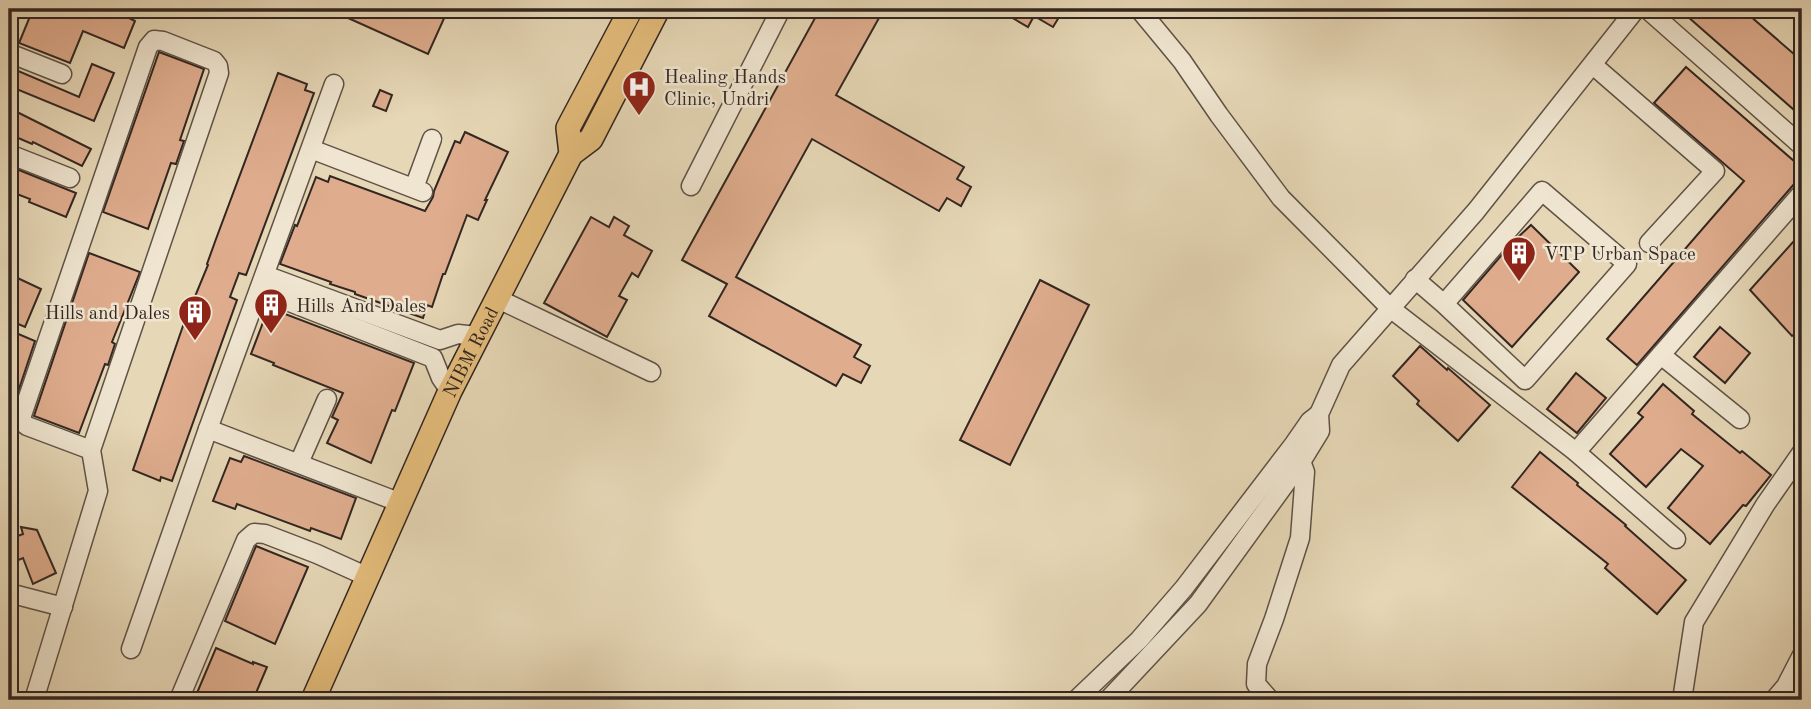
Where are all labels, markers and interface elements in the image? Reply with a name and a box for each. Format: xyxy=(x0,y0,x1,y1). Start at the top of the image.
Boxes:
hospital icon: Healing Hands Clinic, Undri xyxy=(620,68,658,117)
place label: Healing Hands Clinic, Undri xyxy=(664,69,786,110)
building icon: VTP Urban Space xyxy=(1500,234,1538,283)
place label: VTP Urban Space xyxy=(1544,246,1696,265)
building icon: Hills And Dales xyxy=(252,286,290,335)
building icon: Hills and Dales xyxy=(176,293,214,342)
place label: Hills And Dales xyxy=(296,298,426,317)
place label: Hills and Dales xyxy=(45,305,170,324)
street label: NIBM Road xyxy=(441,305,503,401)

